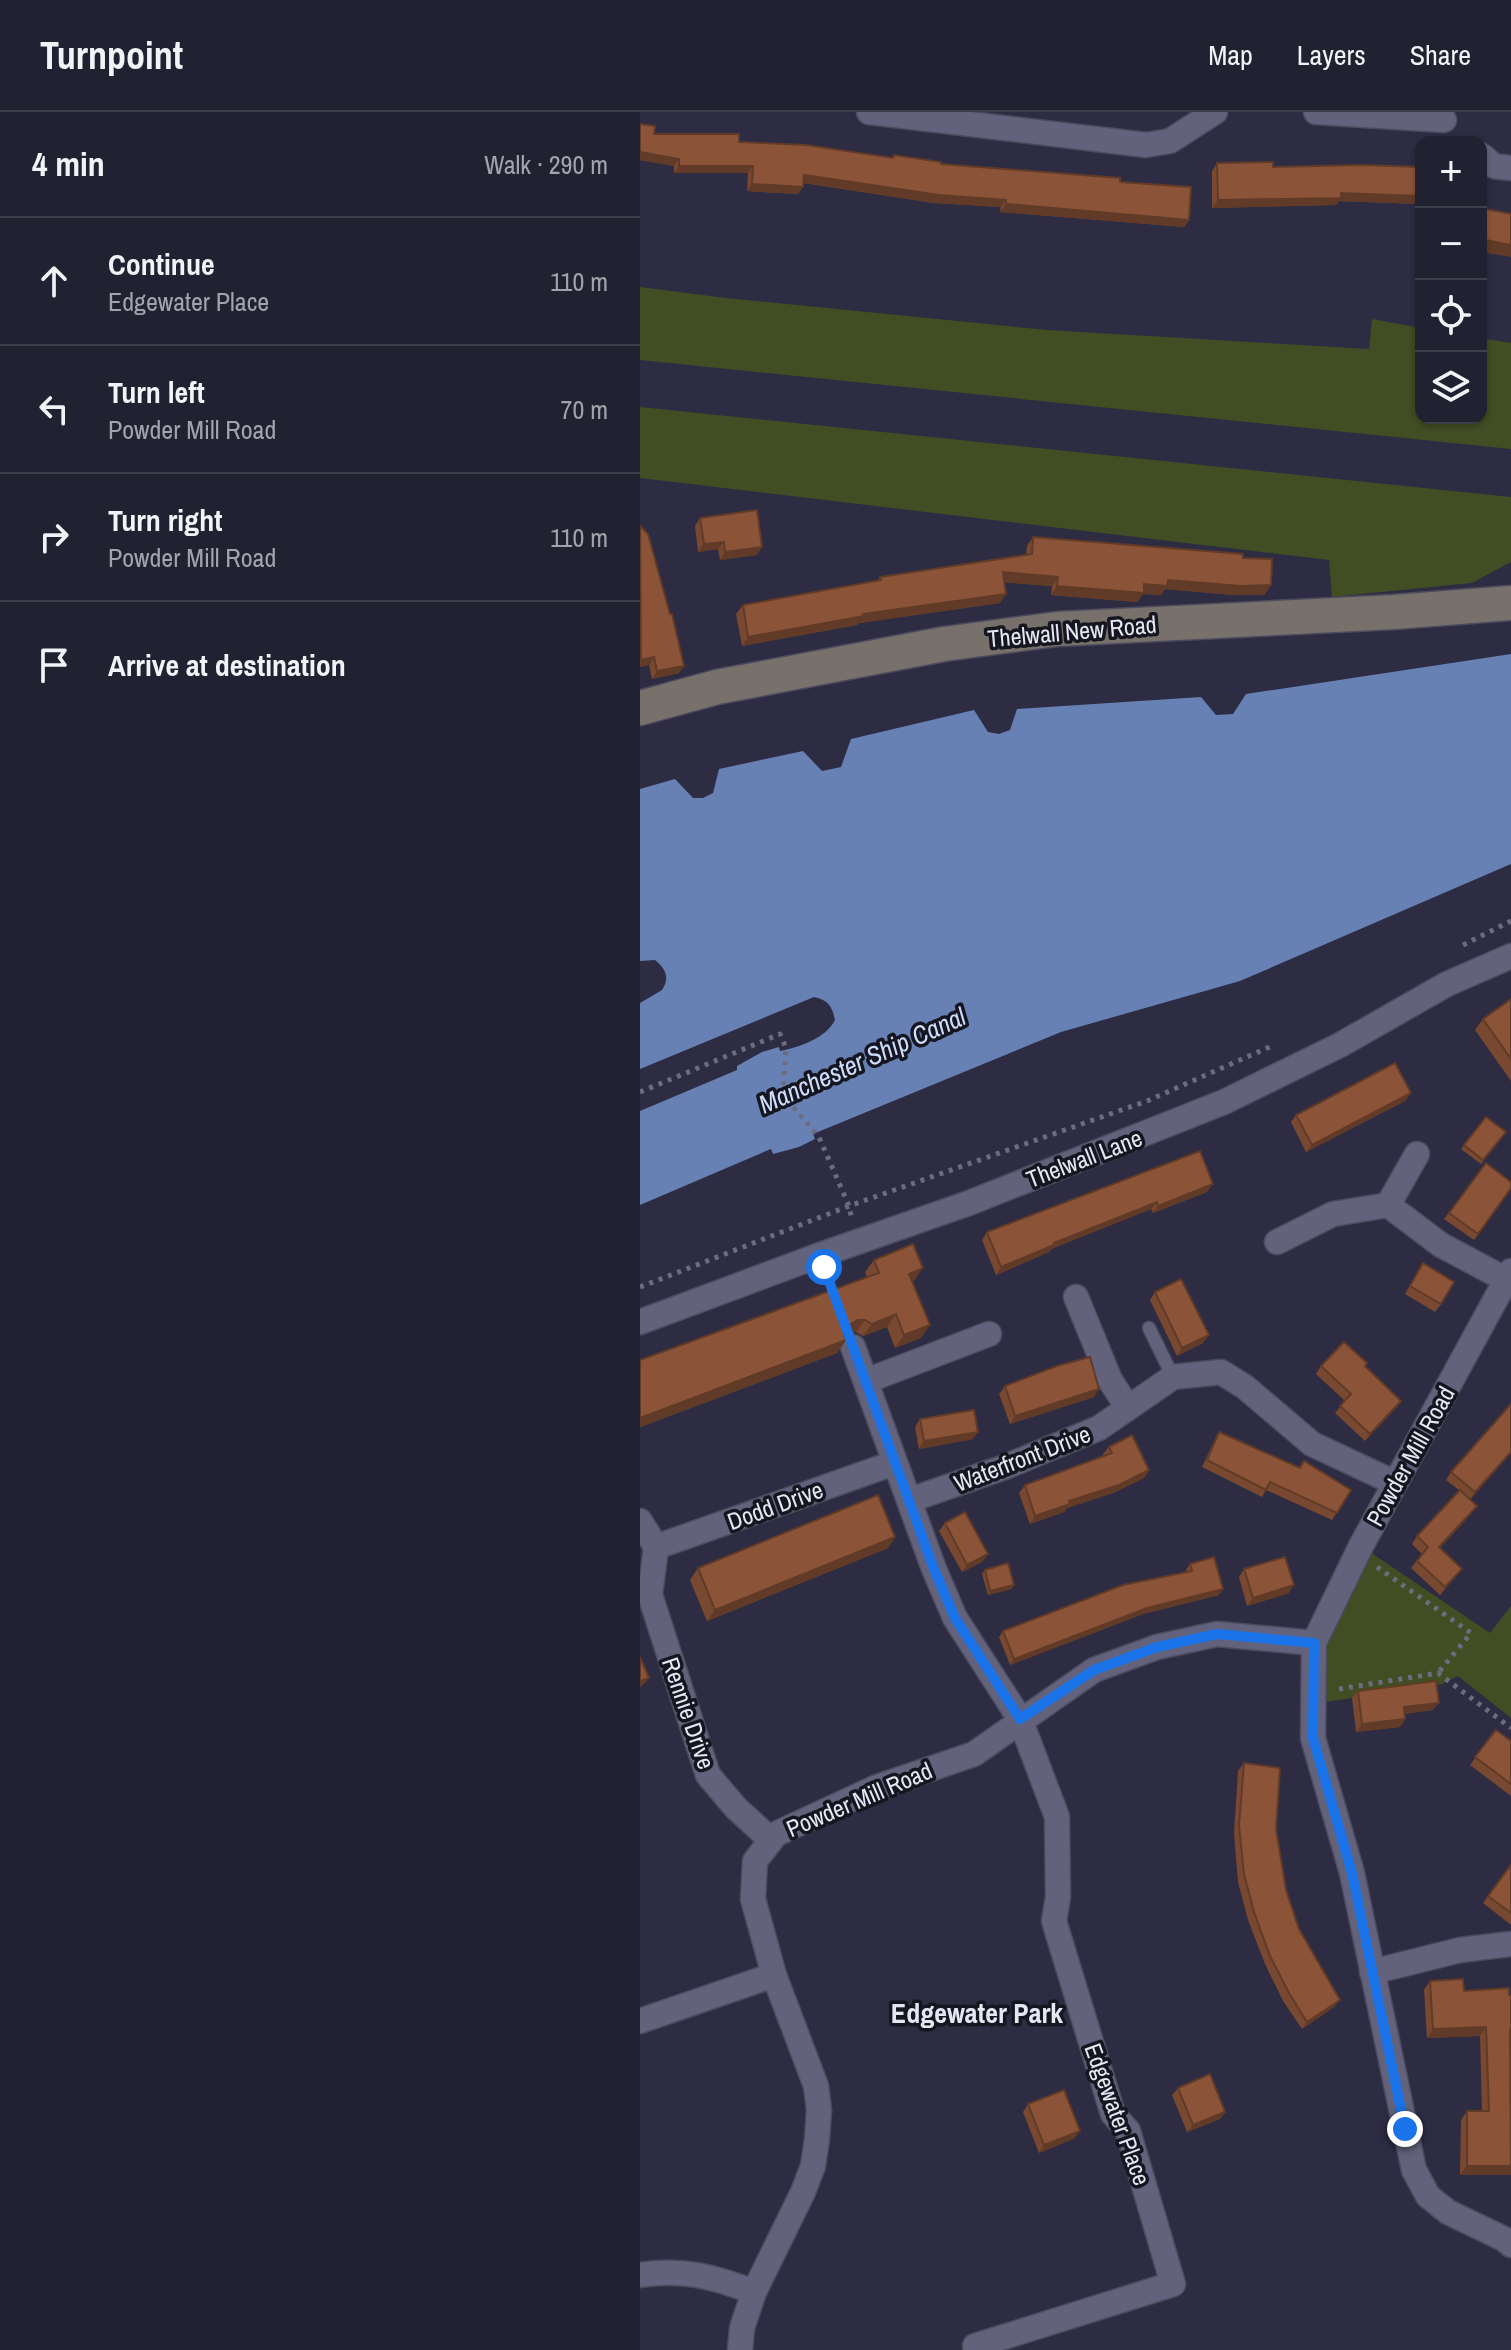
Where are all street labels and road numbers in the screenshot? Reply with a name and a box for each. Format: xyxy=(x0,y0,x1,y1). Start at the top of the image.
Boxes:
street label: Thelwall New Road xyxy=(986,608,1158,654)
street label: Thelwall Lane xyxy=(1022,1121,1146,1195)
street label: Powder Mill Road xyxy=(1358,1380,1462,1532)
street label: Waterfront Drive xyxy=(949,1417,1095,1499)
street label: Dodd Drive xyxy=(723,1473,827,1537)
street label: Rennie Drive xyxy=(655,1653,723,1773)
street label: Powder Mill Road xyxy=(781,1754,937,1844)
street label: Edgewater Place xyxy=(1078,2039,1158,2189)

